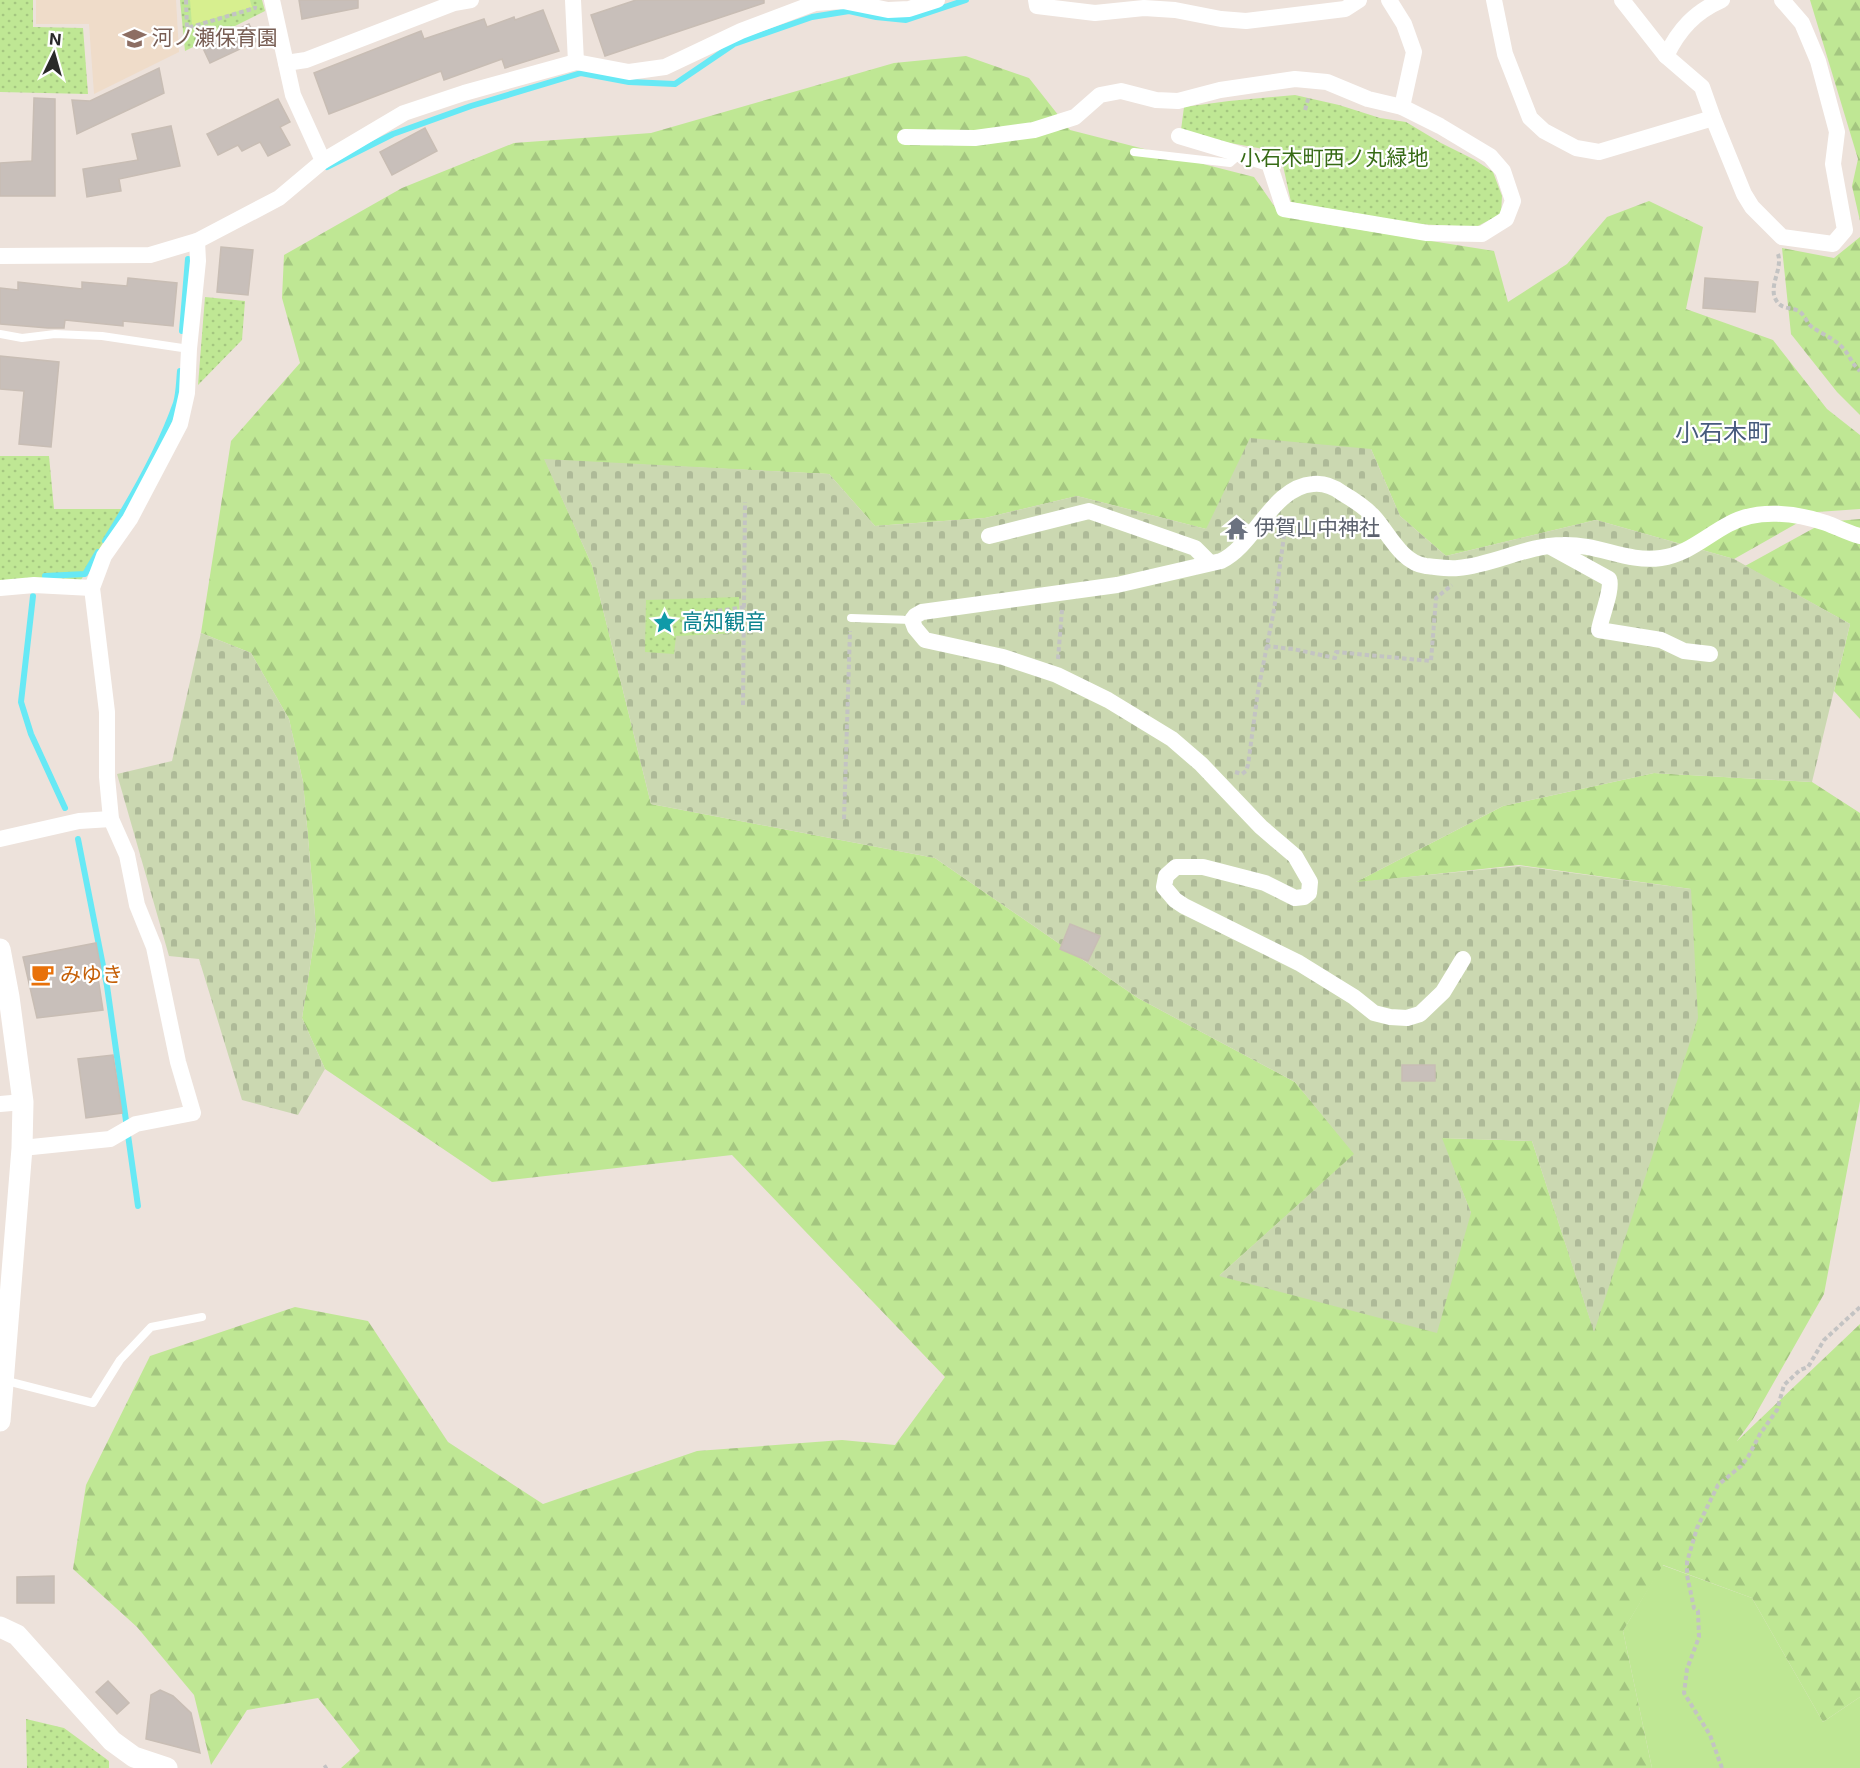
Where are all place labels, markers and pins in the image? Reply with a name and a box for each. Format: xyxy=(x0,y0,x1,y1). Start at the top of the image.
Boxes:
school or university icon: 河ノ瀬保育園 xyxy=(121,25,147,51)
place label: 河ノ瀬保育園 xyxy=(152,25,278,50)
temple icon: 伊賀山中神社 xyxy=(1223,515,1249,541)
place label: 伊賀山中神社 xyxy=(1254,515,1380,540)
place icon: 高知観音 xyxy=(651,609,677,635)
place label: 高知観音 xyxy=(682,609,766,634)
cafe icon: みゆき xyxy=(29,962,55,988)
place label: みゆき xyxy=(60,962,123,987)

